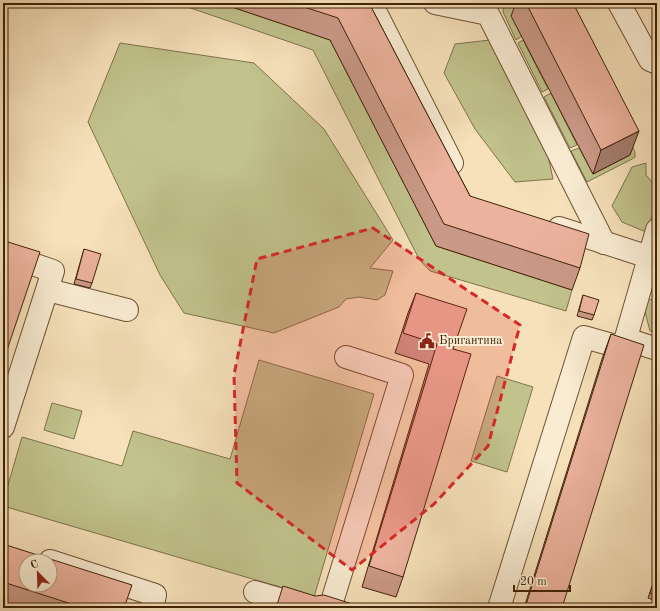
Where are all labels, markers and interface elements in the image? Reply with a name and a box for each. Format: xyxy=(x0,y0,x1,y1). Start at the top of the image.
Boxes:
public building icon: Бригантина xyxy=(418,332,436,350)
place label: Бригантина xyxy=(439,335,502,347)
north arrow xyxy=(18,553,58,593)
text: С xyxy=(29,559,40,572)
scale bar xyxy=(514,567,570,593)
text: 20 m xyxy=(520,576,547,588)

